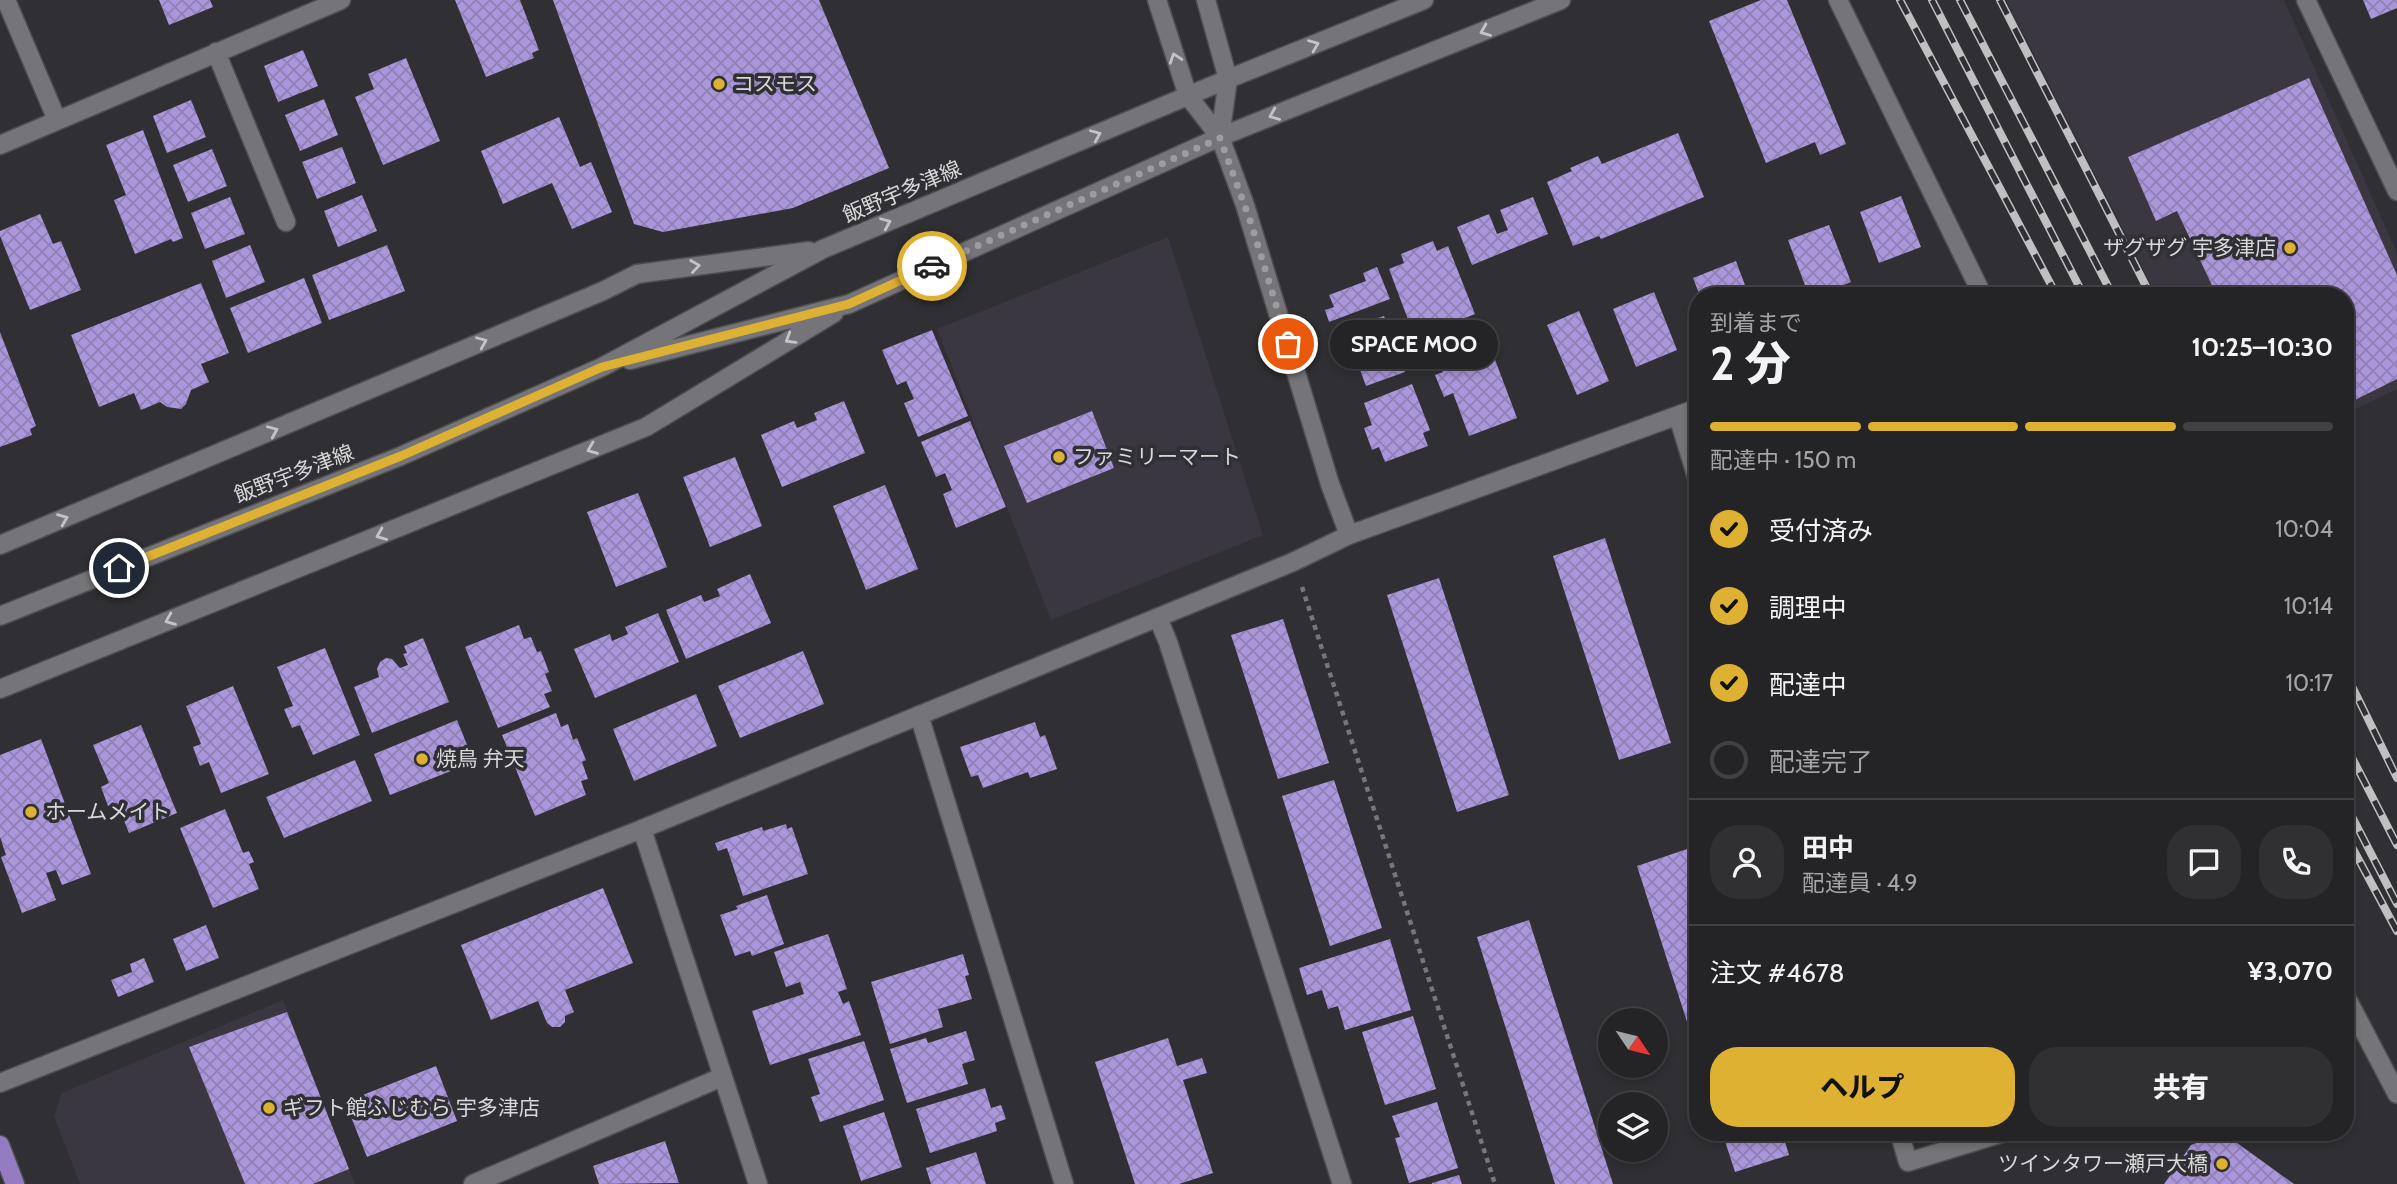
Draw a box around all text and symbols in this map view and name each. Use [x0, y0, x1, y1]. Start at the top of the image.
one-way arrow [1479, 22, 1491, 36]
one-way arrow [1308, 39, 1320, 53]
one-way arrow [1169, 52, 1184, 64]
place label: コスモス [733, 71, 817, 96]
marker: コスモス [711, 76, 727, 92]
one-way arrow [1268, 107, 1280, 121]
one-way arrow [1088, 129, 1101, 143]
street label: 飯野宇多津線 [839, 155, 965, 228]
one-way arrow [879, 217, 891, 231]
courier [897, 231, 967, 301]
place label: ザグザグ 宇多津店 [2103, 235, 2276, 260]
marker: ザグザグ 宇多津店 [2282, 240, 2298, 256]
icon: car [913, 247, 951, 285]
one-way arrow [689, 259, 701, 274]
text: 到着まで [1710, 309, 1802, 337]
pin [1258, 314, 1318, 374]
callout: SPACE MOO [1330, 320, 1498, 368]
icon: bag [1269, 325, 1307, 363]
text: SPACE MOO [1351, 330, 1477, 358]
one-way arrow [785, 331, 798, 344]
text: 10:25–10:30 [2191, 331, 2333, 363]
text: 2 分 [1710, 336, 1791, 392]
one-way arrow [476, 337, 488, 351]
one-way arrow [266, 425, 278, 439]
street label: 飯野宇多津線 [231, 439, 357, 508]
one-way arrow [587, 441, 599, 455]
place label: ファミリーマート [1073, 444, 1241, 469]
text: 配達中 · 150 m [1710, 446, 1856, 474]
marker: ファミリーマート [1051, 449, 1067, 465]
icon: check [1710, 510, 1748, 548]
one-way arrow [56, 513, 68, 527]
text: 受付済み [1769, 515, 1873, 547]
text: 10:04 [2275, 515, 2333, 543]
one-way arrow [376, 526, 388, 540]
pin [89, 538, 149, 598]
icon: home [100, 549, 138, 587]
icon: check [1710, 587, 1748, 625]
text: 調理中 [1769, 592, 1847, 624]
text: 10:14 [2284, 592, 2333, 620]
one-way arrow [165, 612, 177, 626]
icon: check [1710, 664, 1748, 702]
text: 配達中 [1769, 669, 1847, 701]
text: 10:17 [2286, 669, 2333, 697]
place label: 焼鳥 弁天 [436, 746, 525, 771]
text: 配達完了 [1769, 746, 1873, 778]
marker: 焼鳥 弁天 [414, 751, 430, 767]
place label: ホームメイト [45, 799, 170, 824]
marker: ホームメイト [23, 804, 39, 820]
button: person [1710, 825, 1784, 899]
button: chat [2167, 825, 2241, 899]
button: phone [2259, 825, 2333, 899]
text: 田中 [1802, 832, 1854, 864]
text: 配達員 · 4.9 [1802, 869, 1918, 897]
text: ¥3,070 [2248, 955, 2333, 987]
text: 注文 #4678 [1710, 957, 1845, 989]
north arrow [1598, 1008, 1668, 1078]
map controls [1598, 1008, 1668, 1162]
button: ヘルプ [1710, 1047, 2015, 1127]
button: 共有 [2029, 1047, 2333, 1127]
button: layers [1598, 1092, 1668, 1162]
place label: ギフト館ふじむら 宇多津店 [283, 1095, 540, 1120]
marker: ギフト館ふじむら 宇多津店 [261, 1100, 277, 1116]
place label: ツインタワー瀬戸大橋 [1998, 1151, 2208, 1176]
marker: ツインタワー瀬戸大橋 [2214, 1156, 2230, 1172]

